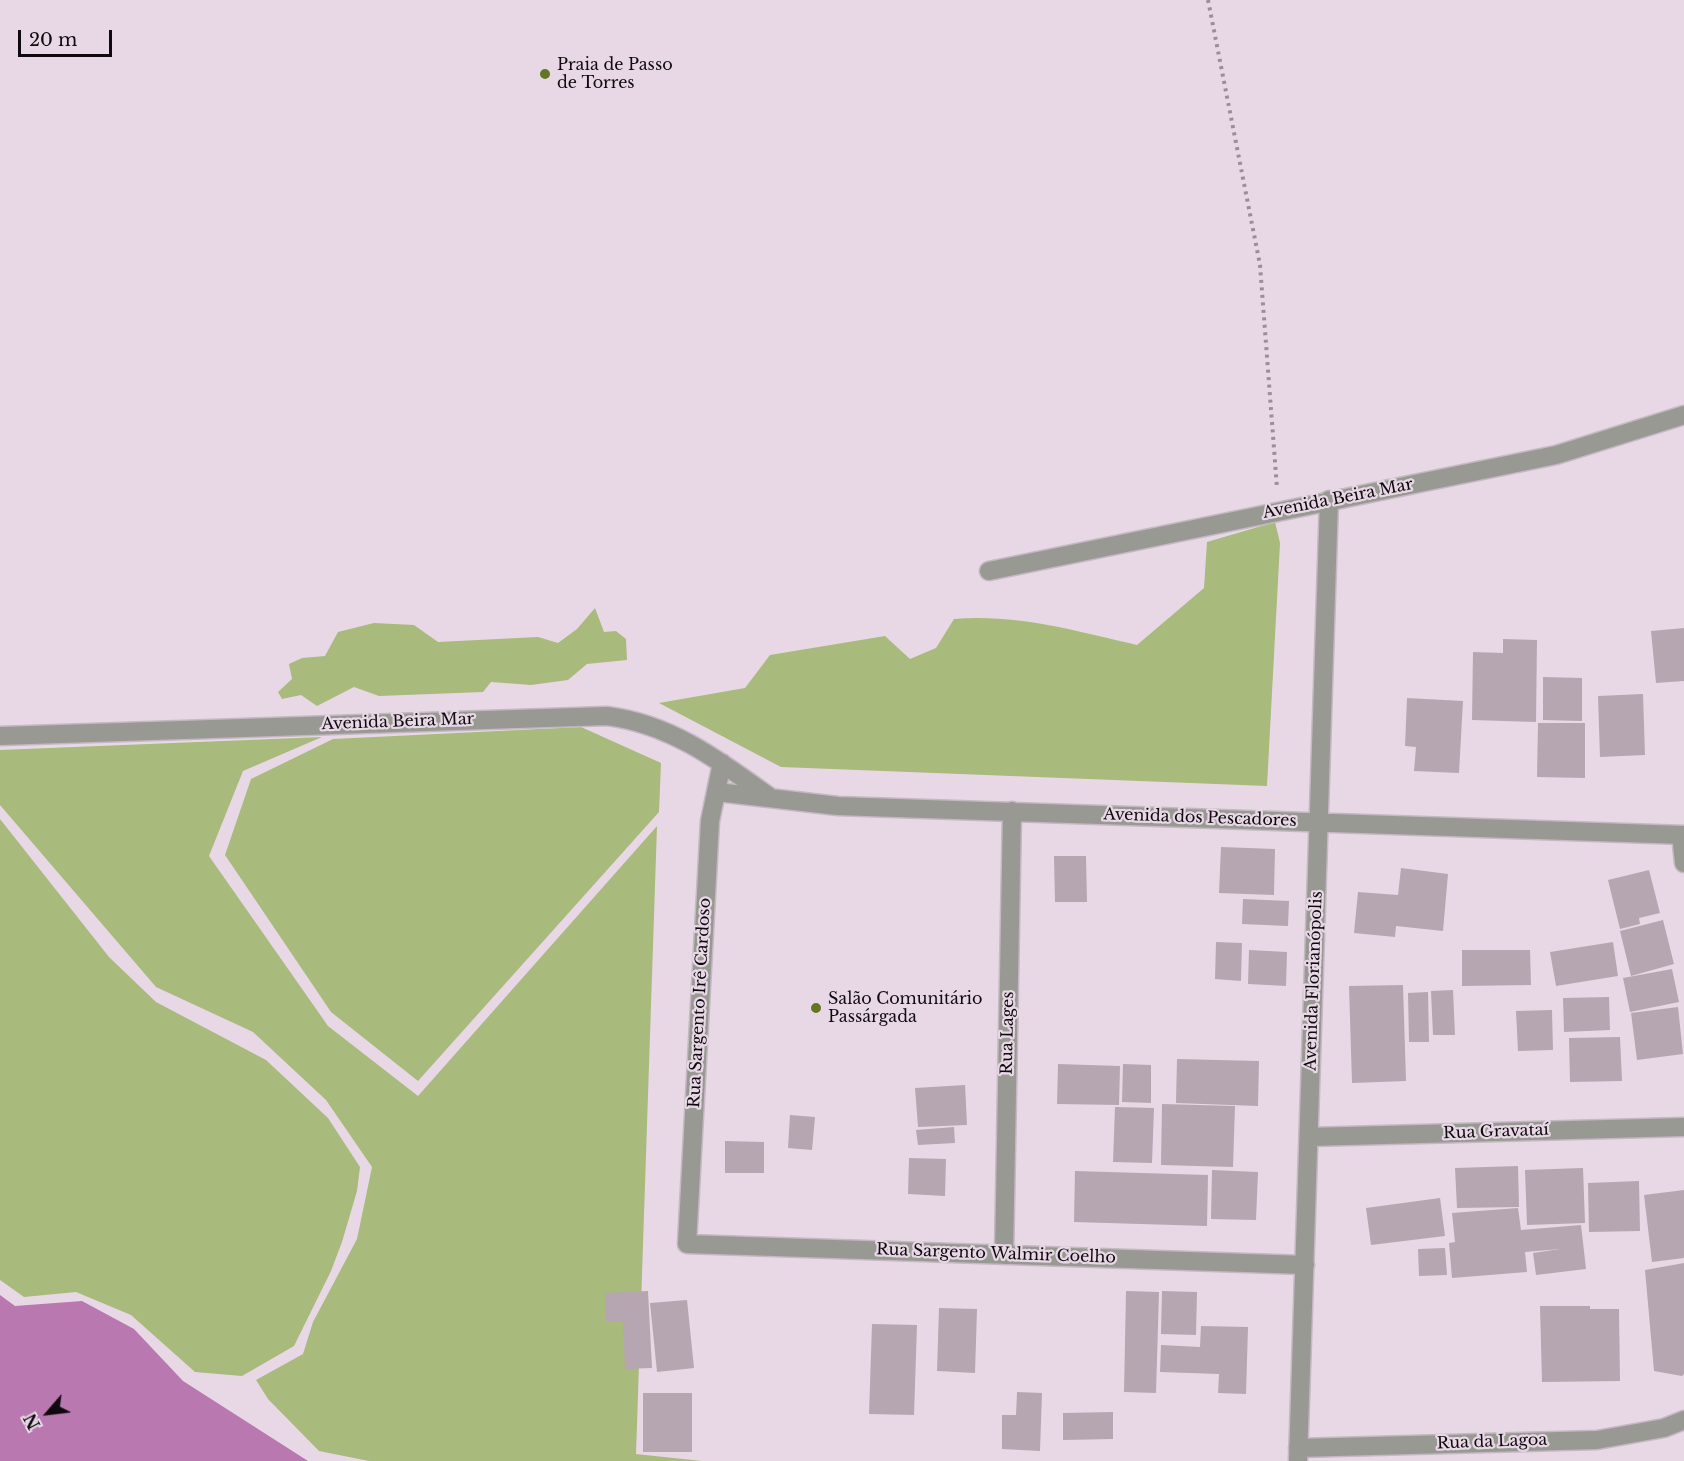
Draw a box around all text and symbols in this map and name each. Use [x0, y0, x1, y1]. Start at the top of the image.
scale bar [21, 18, 116, 56]
text: 20 m [29, 29, 77, 51]
place label: Praia de Passo de Torres [557, 55, 673, 93]
marker: Praia de Passo de Torres [538, 67, 552, 81]
street label: Avenida Beira Mar [1261, 475, 1415, 523]
street label: Avenida Beira Mar [321, 710, 475, 734]
street label: Avenida dos Pescadores [1103, 805, 1297, 831]
street label: Avenida Florianópolis [1301, 891, 1327, 1071]
street label: Rua Sargento Irê Cardoso [685, 897, 715, 1109]
place label: Salão Comunitário Passárgada [828, 989, 982, 1027]
street label: Rua Lages [998, 991, 1018, 1075]
marker: Salão Comunitário Passárgada [809, 1001, 823, 1015]
street label: Rua Gravataí [1443, 1121, 1549, 1143]
street label: Rua Sargento Walmir Coelho [876, 1240, 1116, 1268]
north arrow [18, 1383, 78, 1443]
text: N [20, 1410, 44, 1433]
street label: Rua da Lagoa [1437, 1430, 1547, 1454]

